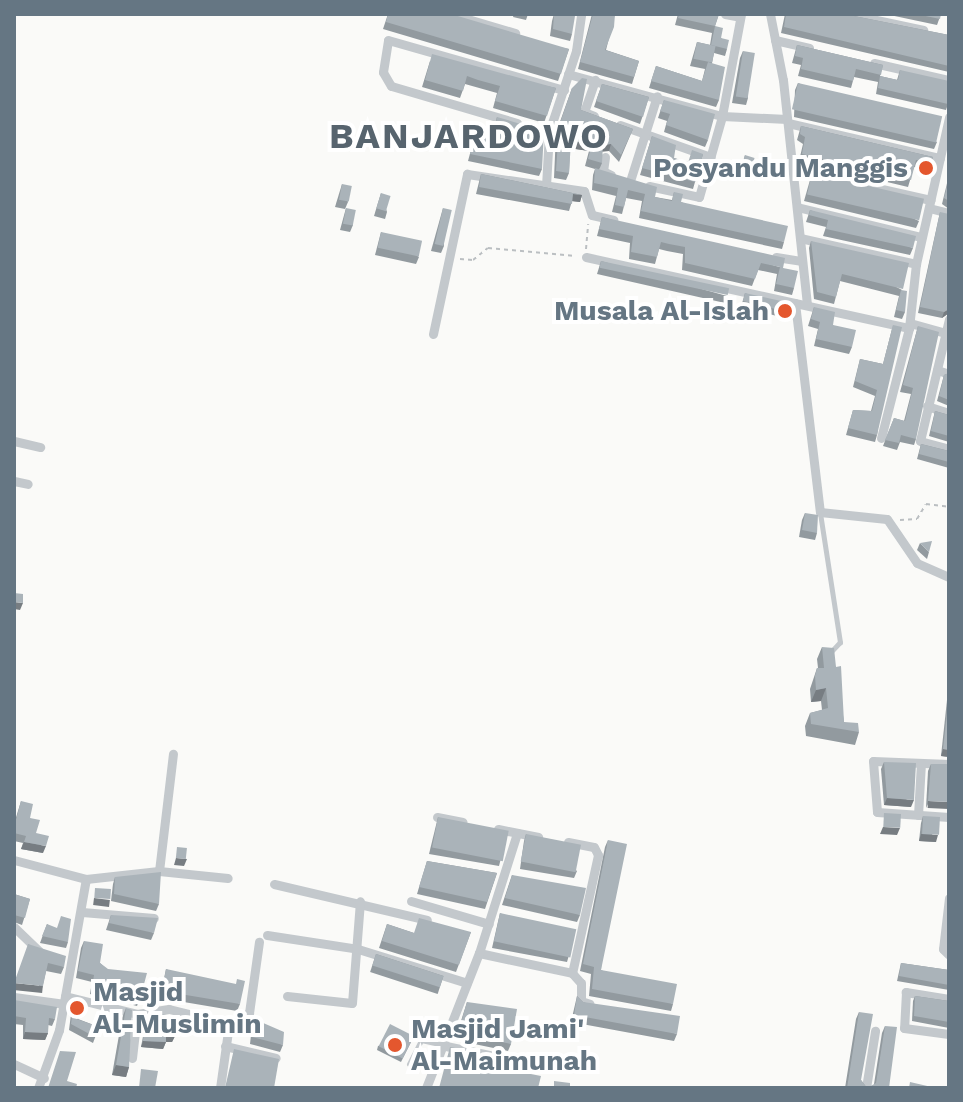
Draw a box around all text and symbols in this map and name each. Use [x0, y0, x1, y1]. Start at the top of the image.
district label: BANJARDOWO [329, 115, 609, 159]
place label: Posyandu Manggis [653, 151, 908, 185]
marker: Posyandu Manggis [915, 157, 937, 179]
place label: Musala Al-Islah [553, 294, 769, 328]
marker: Musala Al-Islah [776, 302, 794, 320]
place label: Masjid Al-Muslimin [93, 975, 262, 1041]
marker: Masjid Al-Muslimin [68, 999, 86, 1017]
place label: Masjid Jami' Al-Maimunah [411, 1012, 597, 1078]
marker: Masjid Jami' Al-Maimunah [386, 1036, 404, 1054]

